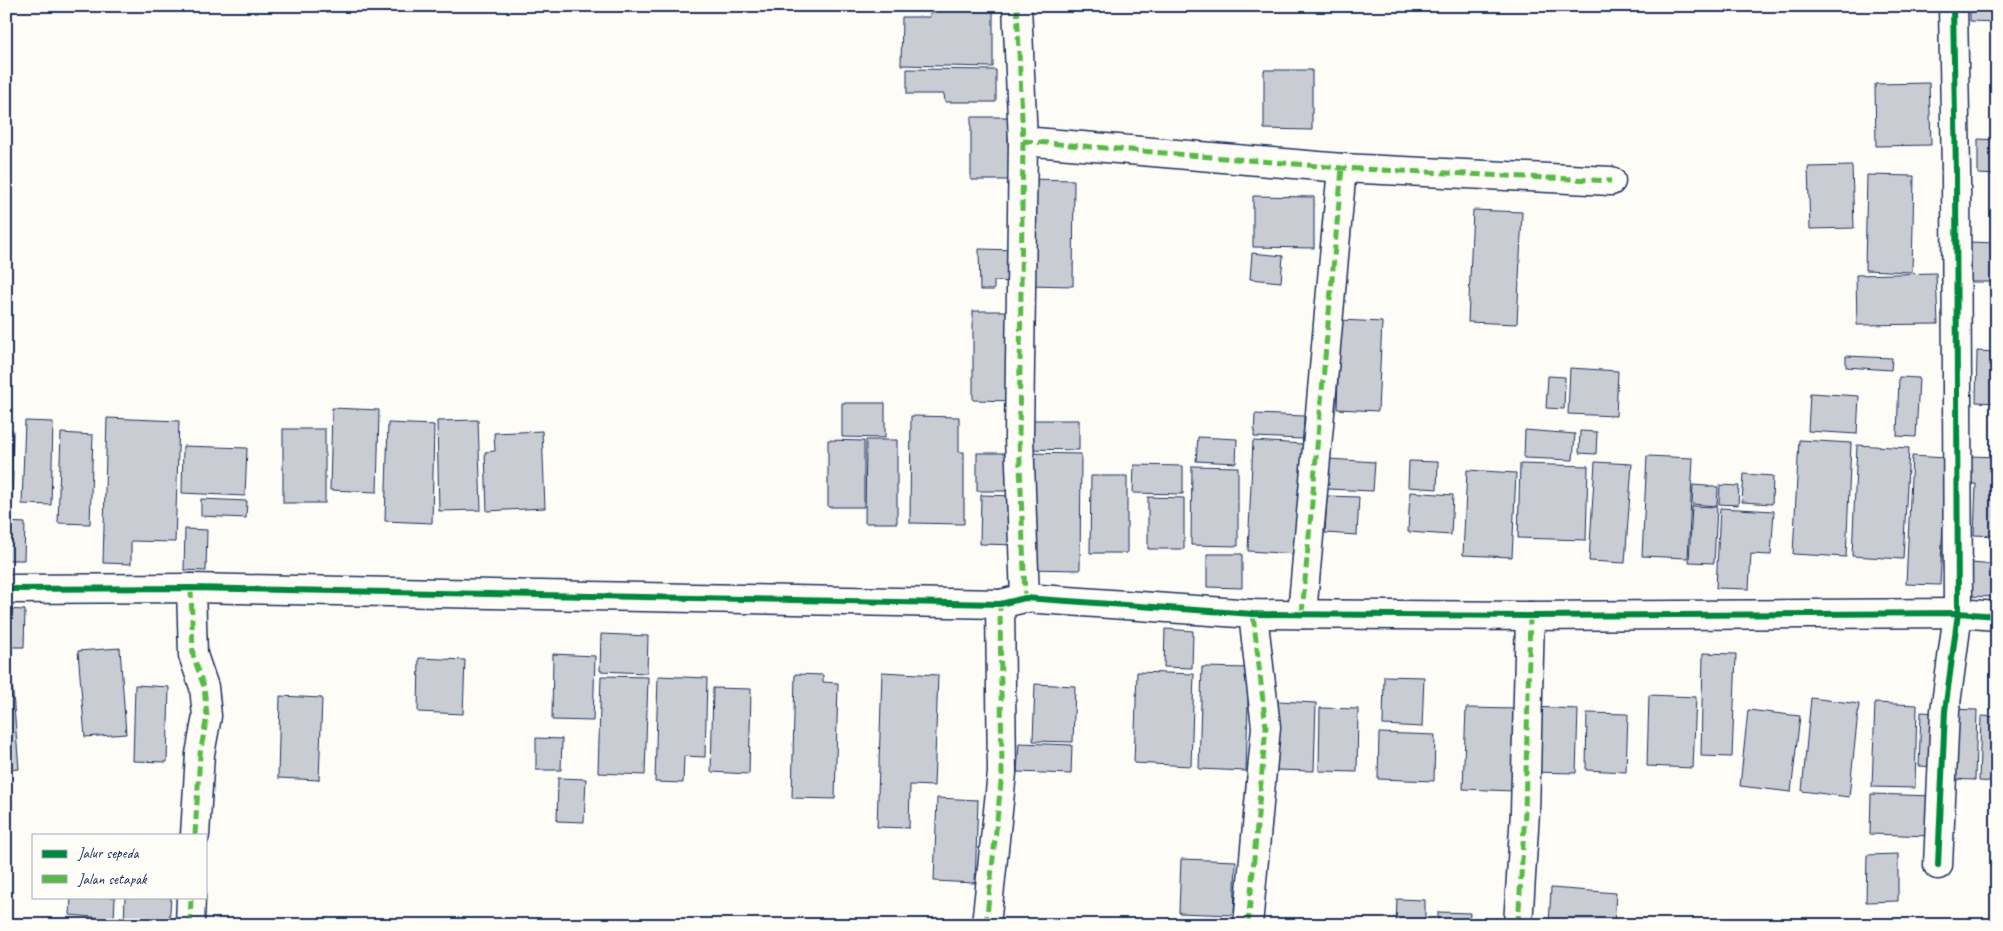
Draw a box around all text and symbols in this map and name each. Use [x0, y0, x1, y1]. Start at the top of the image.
legend [32, 834, 208, 898]
text: Jalur sepeda [77, 844, 140, 863]
text: Jalan setapak [77, 870, 148, 889]

